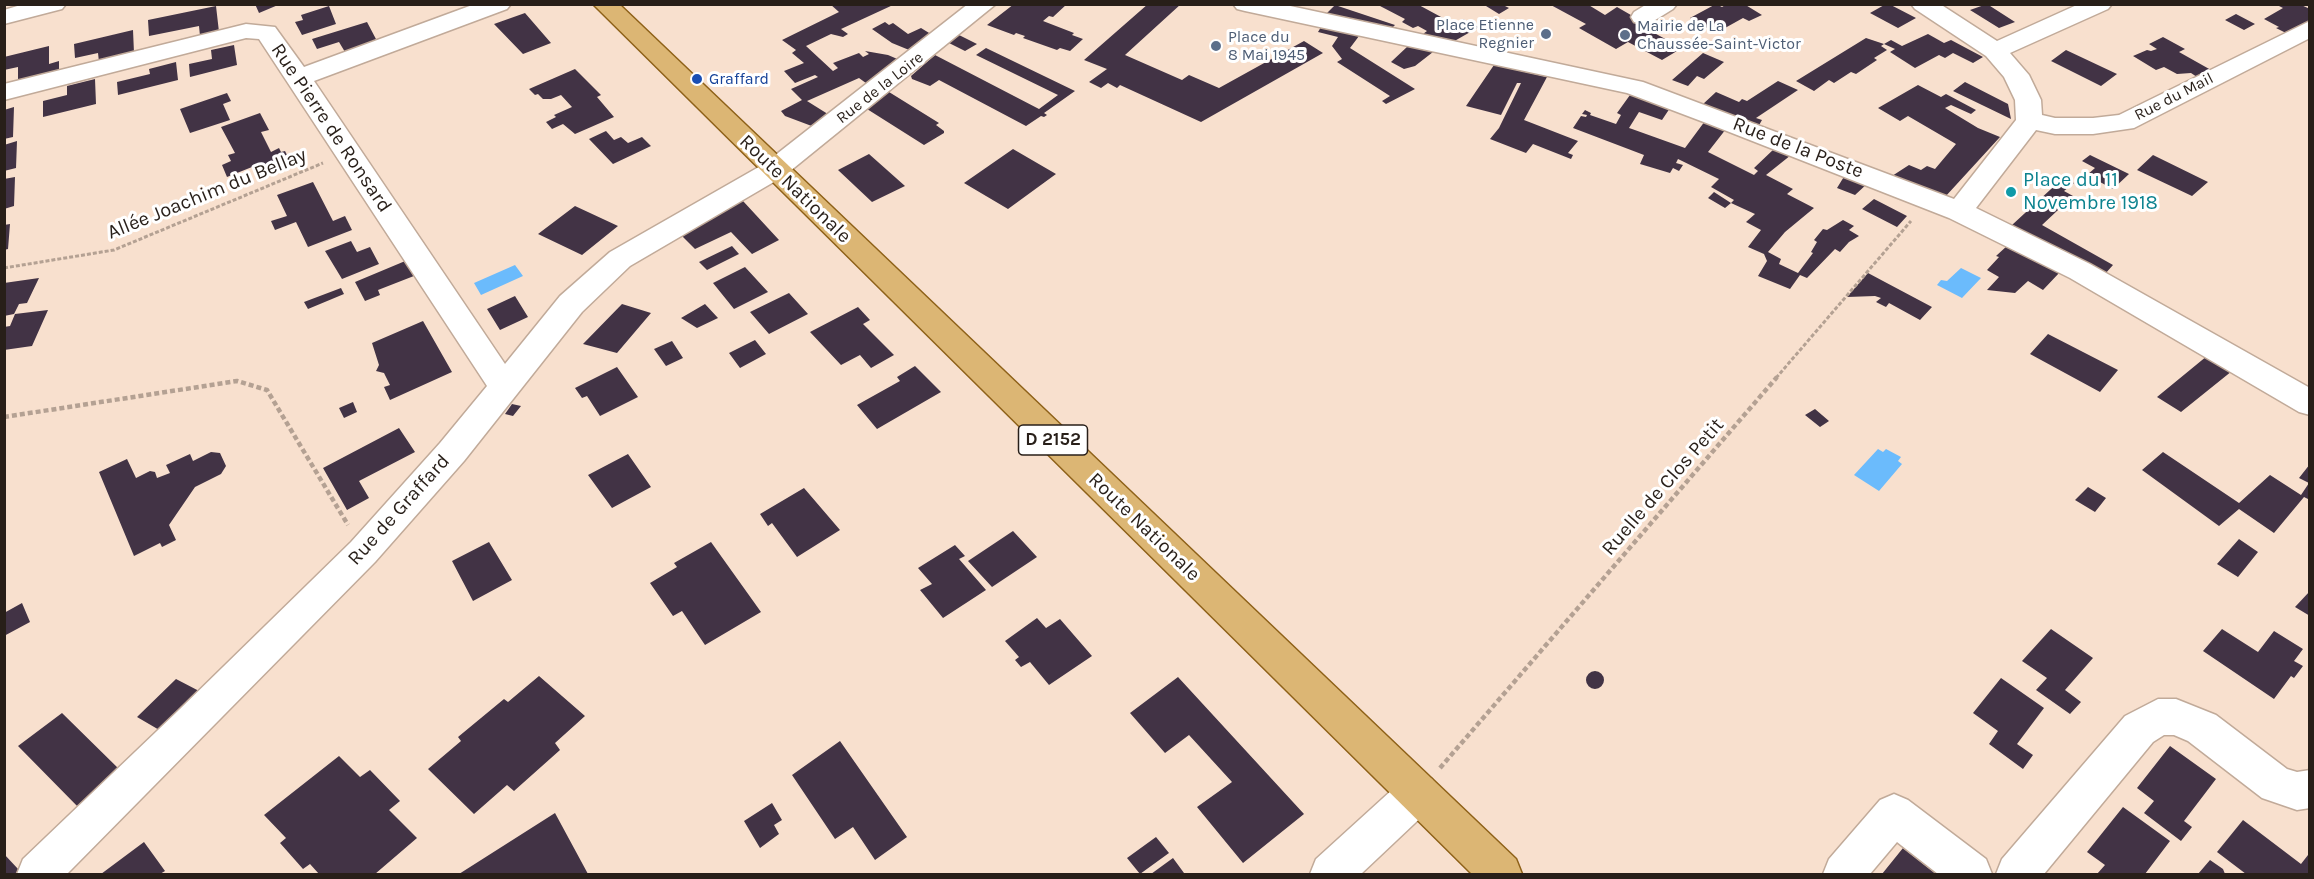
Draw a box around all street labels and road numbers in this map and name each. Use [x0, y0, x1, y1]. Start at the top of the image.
street label: Rue Pierre de Ronsard [265, 39, 397, 217]
street label: Rue de la Loire [833, 48, 927, 128]
street label: Rue du Mail [2131, 69, 2217, 125]
street label: Rue de la Poste [1729, 112, 1867, 184]
street label: Route Nationale [734, 130, 856, 248]
street label: Allée Joachim du Bellay [104, 143, 310, 245]
street label: Ruelle de Clos Petit [1597, 413, 1729, 561]
road number: D 2152 [1018, 425, 1088, 455]
street label: Rue de Graffard [343, 450, 455, 570]
street label: Route Nationale [1083, 468, 1205, 586]

